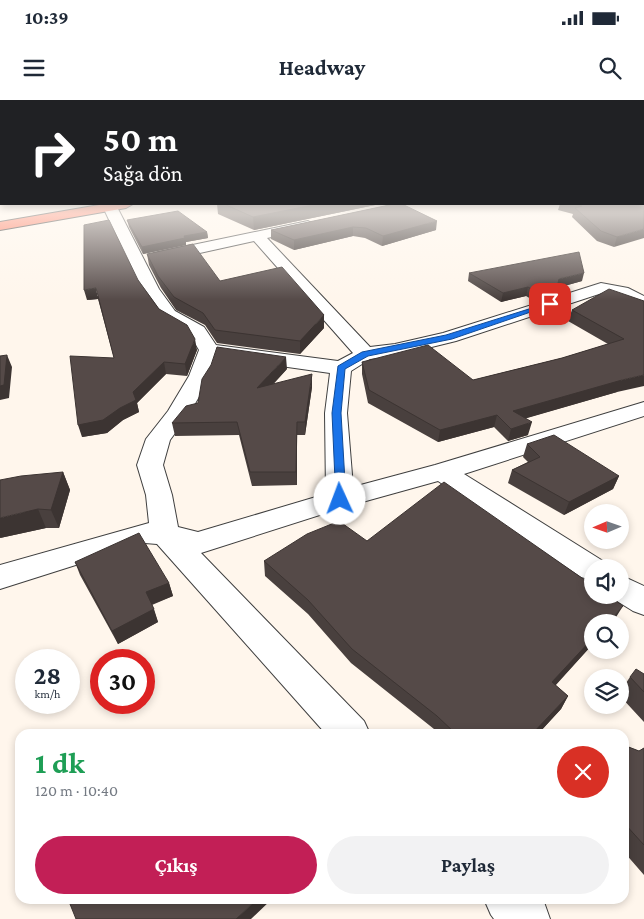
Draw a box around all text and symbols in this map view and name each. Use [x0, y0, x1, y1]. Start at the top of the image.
text: 10:39 [25, 7, 69, 28]
icon: menu [20, 54, 48, 82]
icon: search [596, 54, 624, 82]
text: Headway [279, 55, 365, 80]
icon: right [20, 120, 85, 185]
text: 50 m [103, 120, 178, 159]
text: Sağa dön [103, 161, 183, 186]
pin [529, 283, 571, 325]
icon: arrive [536, 290, 564, 318]
position arrow [313, 472, 365, 524]
north arrow [584, 504, 629, 549]
map controls [584, 504, 629, 714]
button: sound [584, 559, 629, 604]
button: search [584, 614, 629, 659]
speed limit sign: 30 [90, 649, 155, 714]
text: 28 [34, 662, 61, 689]
button: layers [584, 669, 629, 714]
text: km/h [35, 687, 60, 701]
text: 1 dk [35, 746, 85, 779]
button: close [557, 746, 609, 798]
text: 120 m · 10:40 [35, 782, 118, 799]
button: Çıkış [35, 836, 317, 894]
button: Paylaş [327, 836, 609, 894]

